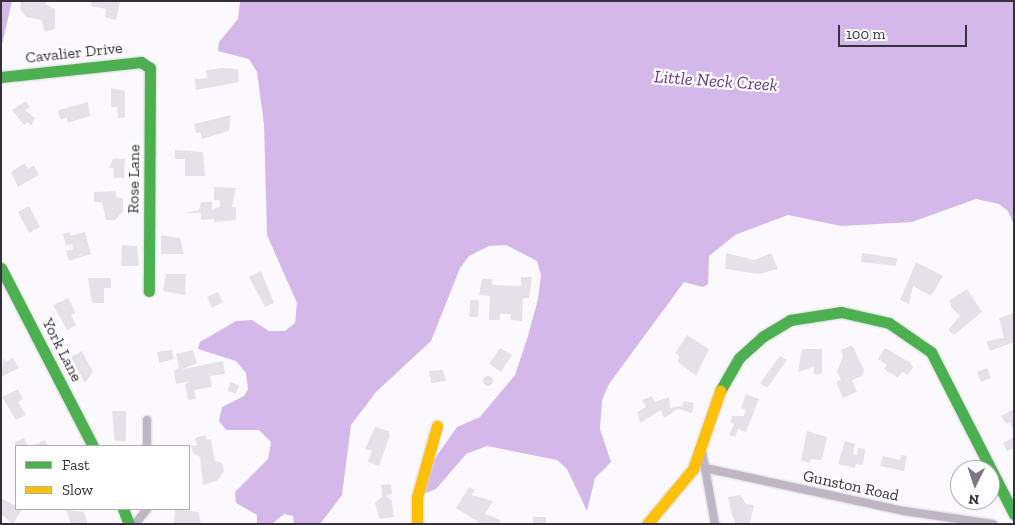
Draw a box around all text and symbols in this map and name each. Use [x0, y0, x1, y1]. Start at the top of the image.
scale bar [840, 15, 969, 47]
text: 100 m [846, 25, 885, 43]
street label: Cavalier Drive [24, 38, 124, 68]
water label: Little Neck Creek [653, 66, 779, 96]
street label: Rose Lane [124, 144, 144, 214]
street label: York Lane [38, 315, 86, 385]
legend [15, 445, 190, 510]
text: Fast [62, 456, 90, 474]
north arrow [950, 460, 1000, 510]
street label: Gunston Road [801, 466, 901, 506]
text: Slow [62, 481, 93, 499]
text: N [968, 491, 980, 508]

